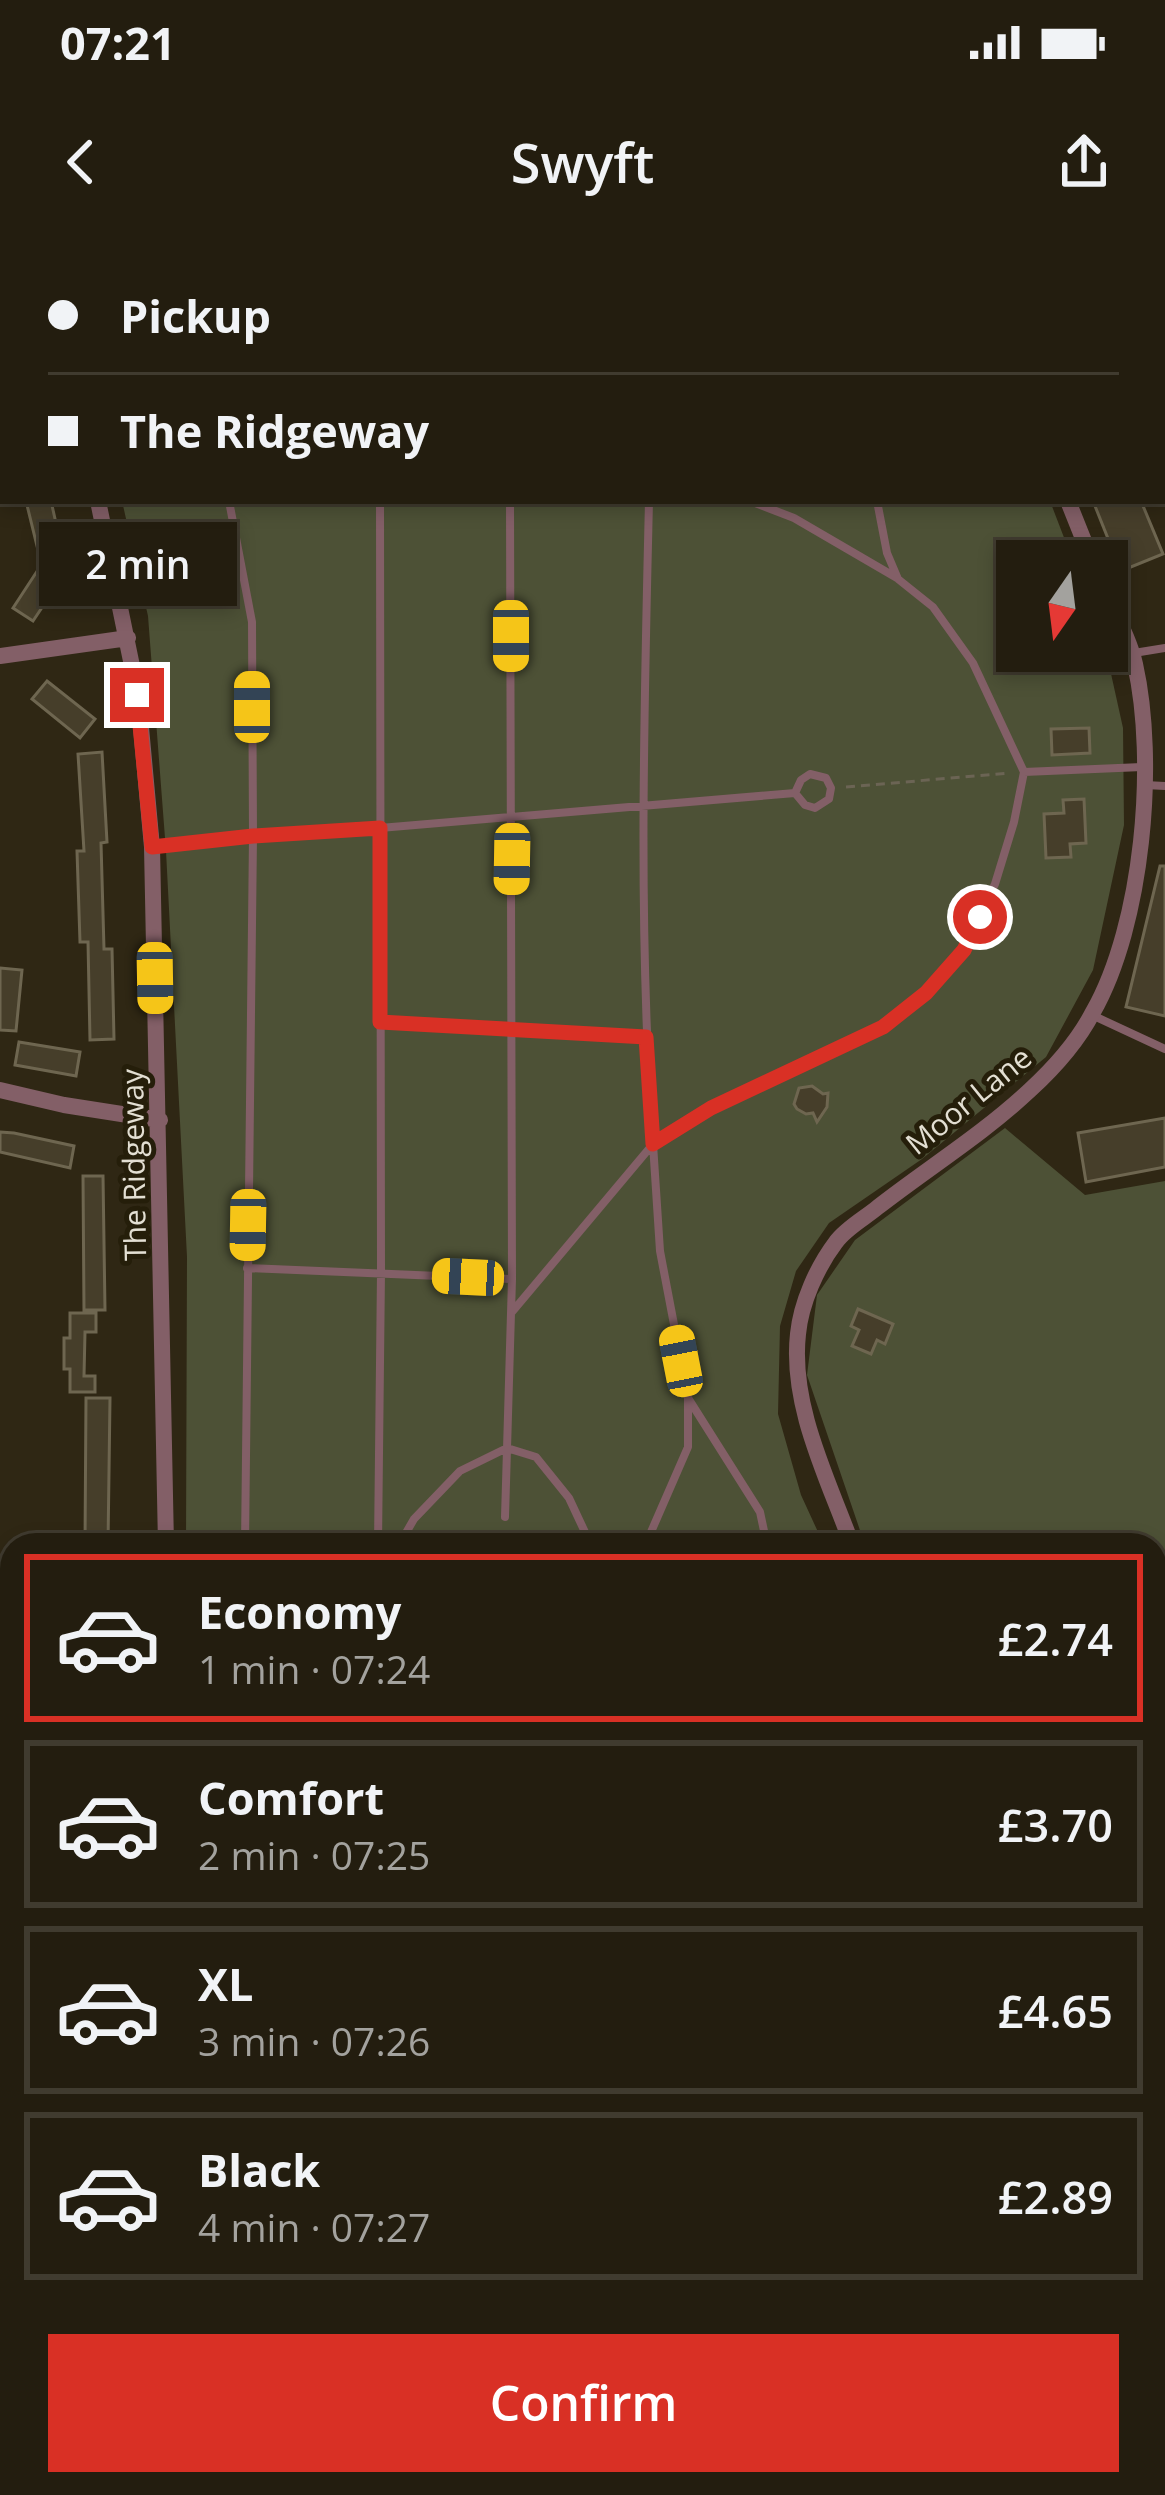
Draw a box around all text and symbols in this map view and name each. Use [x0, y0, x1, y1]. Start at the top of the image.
text: 07:21 [60, 12, 176, 73]
text: Swyft [511, 125, 654, 199]
icon: back [48, 129, 114, 195]
icon: share [1051, 129, 1117, 195]
text: Pickup [120, 285, 271, 346]
text: The Ridgeway [120, 400, 429, 461]
callout: 2 min [38, 521, 236, 605]
text: 2 min [85, 537, 191, 590]
north arrow [996, 540, 1128, 672]
map controls [996, 540, 1128, 672]
car [493, 600, 529, 672]
route end [110, 668, 164, 722]
car [234, 671, 270, 743]
car [493, 823, 531, 895]
route start [953, 890, 1007, 944]
car [136, 942, 174, 1014]
street label: Moor Lane [897, 1037, 1039, 1163]
street label: The Ridgeway [111, 1068, 155, 1261]
car [229, 1189, 267, 1261]
car [431, 1257, 505, 1297]
car [656, 1322, 706, 1400]
text: Economy [198, 1581, 401, 1642]
icon: car [54, 1584, 162, 1692]
text: £2.74 [998, 1608, 1113, 1669]
text: 1 min · 07:24 [198, 1642, 430, 1695]
text: Comfort [198, 1767, 384, 1828]
icon: car [54, 1770, 162, 1878]
text: £3.70 [998, 1794, 1113, 1855]
text: 2 min · 07:25 [198, 1828, 430, 1881]
text: XL [198, 1953, 253, 2014]
icon: car [54, 1956, 162, 2064]
text: £4.65 [998, 1980, 1113, 2041]
text: 3 min · 07:26 [198, 2014, 430, 2067]
text: Black [198, 2139, 320, 2200]
icon: car [54, 2142, 162, 2250]
text: £2.89 [998, 2166, 1113, 2227]
text: 4 min · 07:27 [198, 2200, 430, 2253]
button: Confirm [48, 2334, 1119, 2472]

